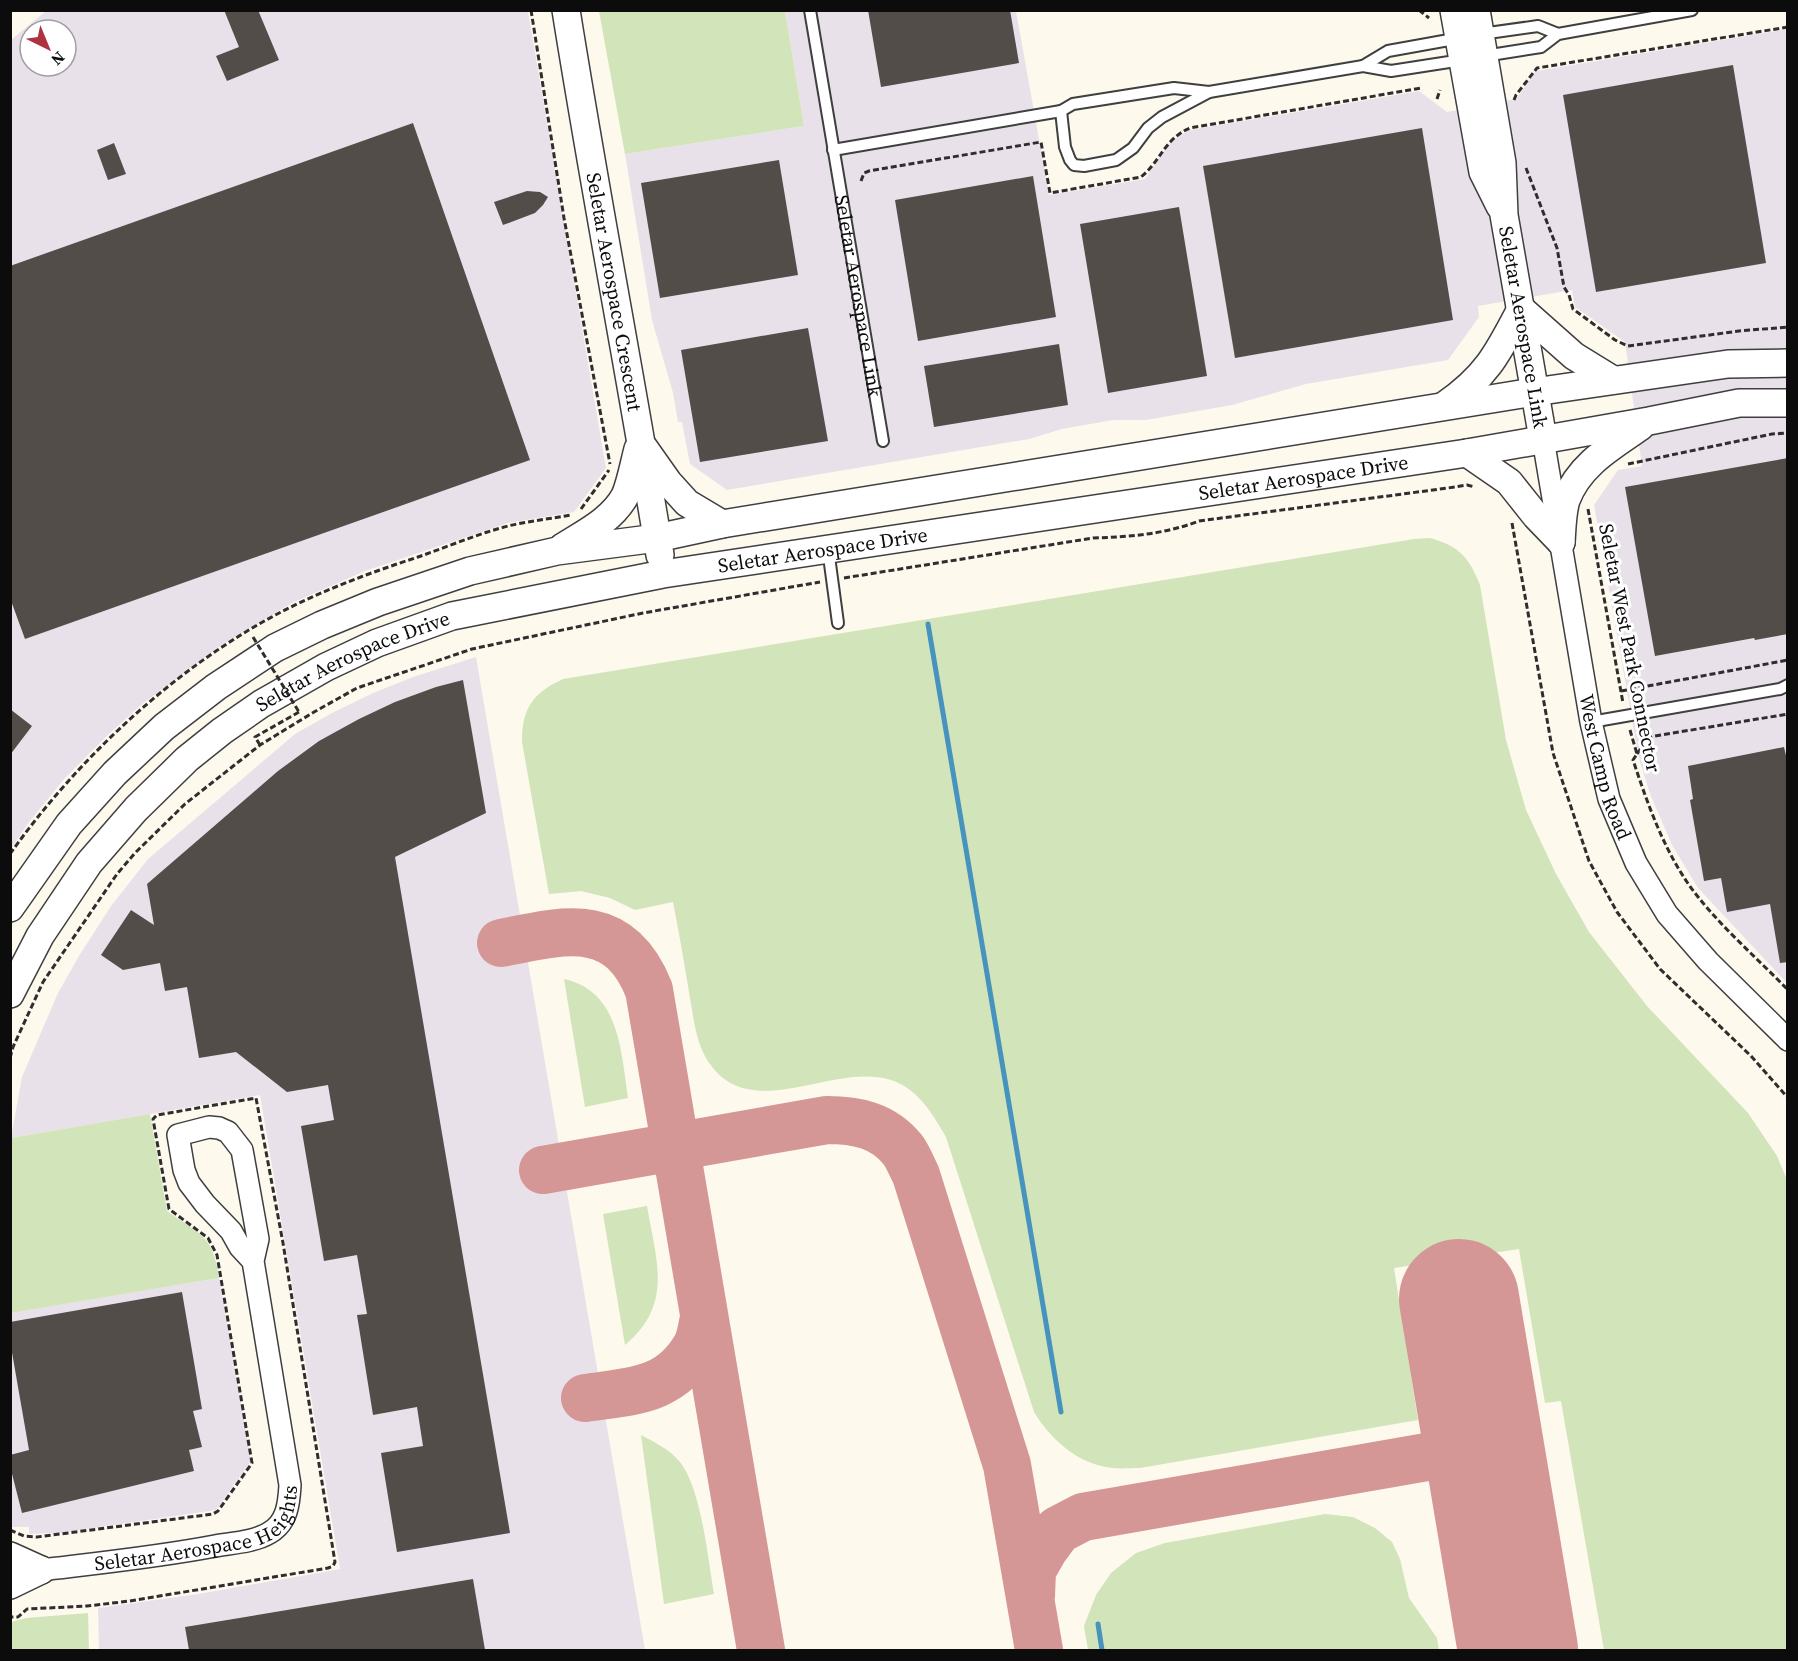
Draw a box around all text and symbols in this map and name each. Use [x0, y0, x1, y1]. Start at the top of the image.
north arrow [18, 18, 78, 78]
text: N [46, 47, 70, 71]
street label: Seletar Aerospace Crescent [580, 170, 649, 414]
street label: Seletar Aerospace Link [828, 193, 889, 399]
street label: Seletar Aerospace Link [1492, 224, 1555, 430]
street label: Seletar Aerospace Drive [1197, 448, 1410, 507]
street label: Seletar Aerospace Drive [716, 520, 929, 580]
street label: Seletar West Park Connector [1592, 521, 1668, 775]
street label: Seletar Aerospace Drive [250, 604, 453, 718]
street label: West Camp Road [1573, 692, 1639, 845]
street label: Seletar Aerospace Heights [93, 1484, 304, 1578]

